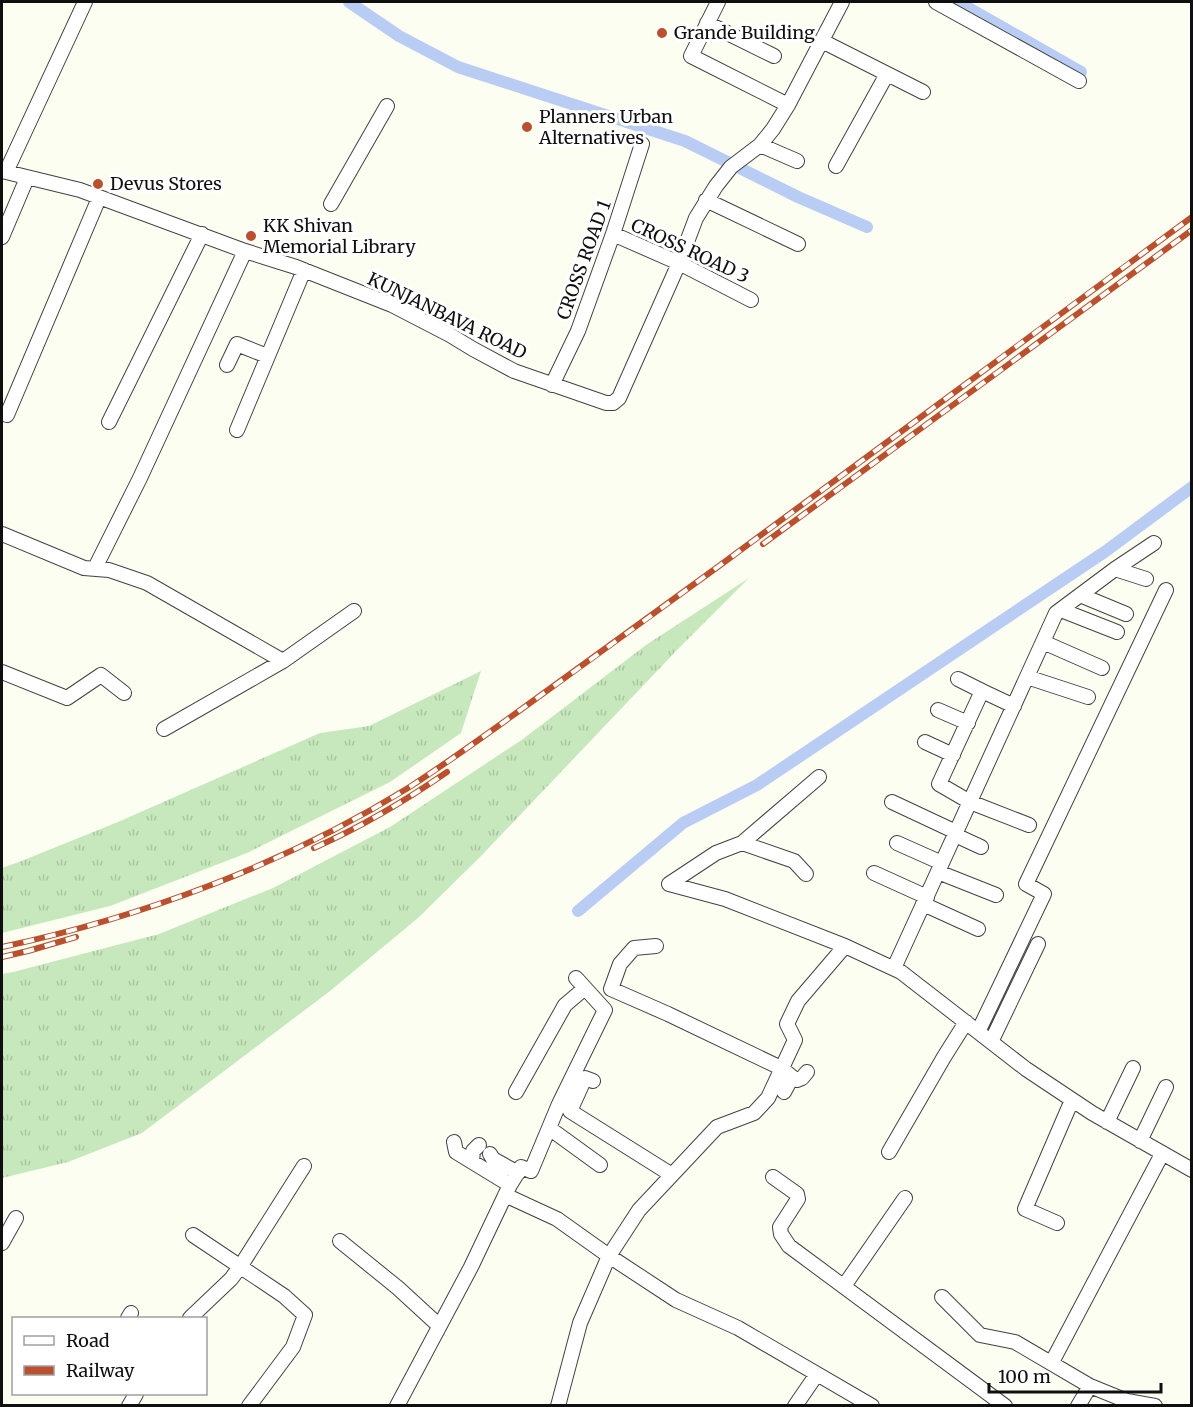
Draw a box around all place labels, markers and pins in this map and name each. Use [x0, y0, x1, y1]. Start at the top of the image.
place label: Grande Building [674, 21, 815, 44]
marker: Grande Building [655, 26, 669, 40]
place label: Planners Urban Alternatives [538, 105, 673, 149]
marker: Planners Urban Alternatives [520, 120, 534, 134]
place label: Devus Stores [110, 172, 222, 195]
marker: Devus Stores [91, 177, 105, 191]
place label: KK Shivan Memorial Library [263, 214, 416, 258]
marker: KK Shivan Memorial Library [244, 229, 258, 243]

